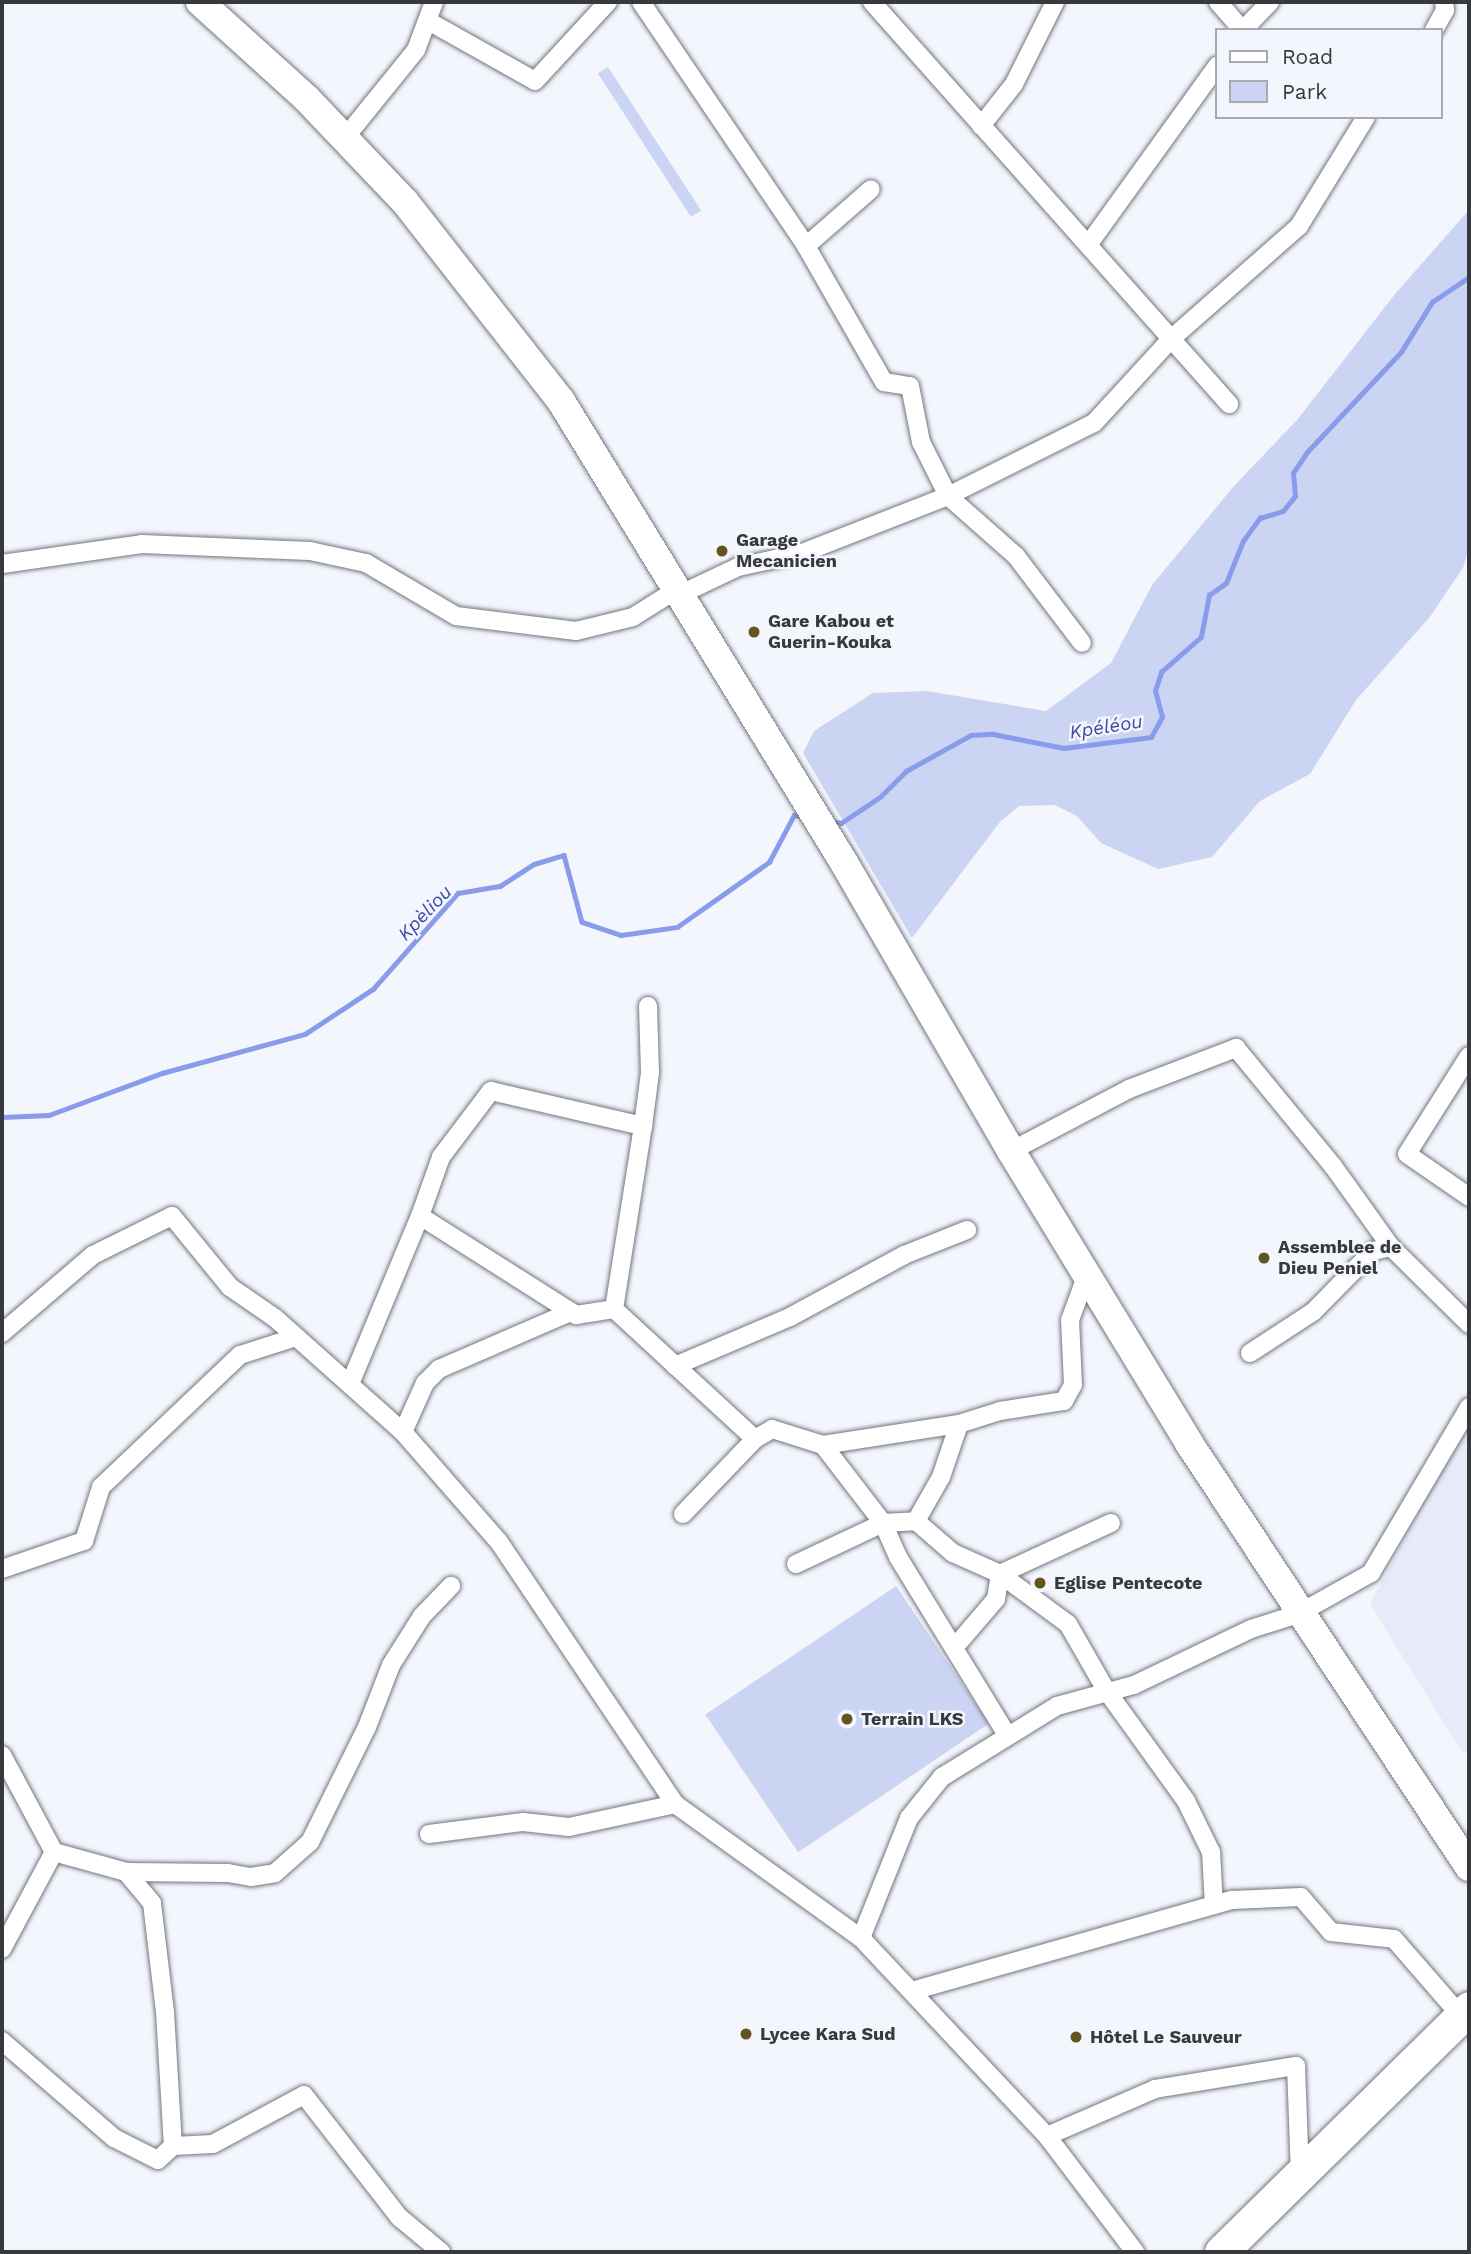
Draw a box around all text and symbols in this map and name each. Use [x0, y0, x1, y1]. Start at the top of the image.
legend [1216, 28, 1443, 119]
text: Road [1282, 44, 1333, 69]
text: Park [1282, 79, 1327, 104]
place label: Garage Mecanicien [736, 530, 837, 572]
marker: Garage Mecanicien [714, 543, 730, 559]
place label: Gare Kabou et Guerin-Kouka [768, 611, 894, 654]
marker: Gare Kabou et Guerin-Kouka [746, 624, 762, 640]
water label: Kpéléou [1068, 710, 1144, 744]
water label: Kpèliou [393, 881, 457, 945]
place label: Assemblee de Dieu Peniel [1278, 1237, 1402, 1280]
marker: Assemblee de Dieu Peniel [1256, 1250, 1272, 1266]
place label: Eglise Pentecote [1054, 1572, 1202, 1594]
marker: Eglise Pentecote [1032, 1575, 1048, 1591]
place label: Terrain LKS [861, 1708, 963, 1730]
marker: Terrain LKS [839, 1711, 855, 1727]
place label: Lycee Kara Sud [760, 2023, 896, 2045]
marker: Lycee Kara Sud [738, 2026, 754, 2042]
place label: Hôtel Le Sauveur [1090, 2026, 1242, 2048]
marker: Hôtel Le Sauveur [1068, 2029, 1084, 2045]

